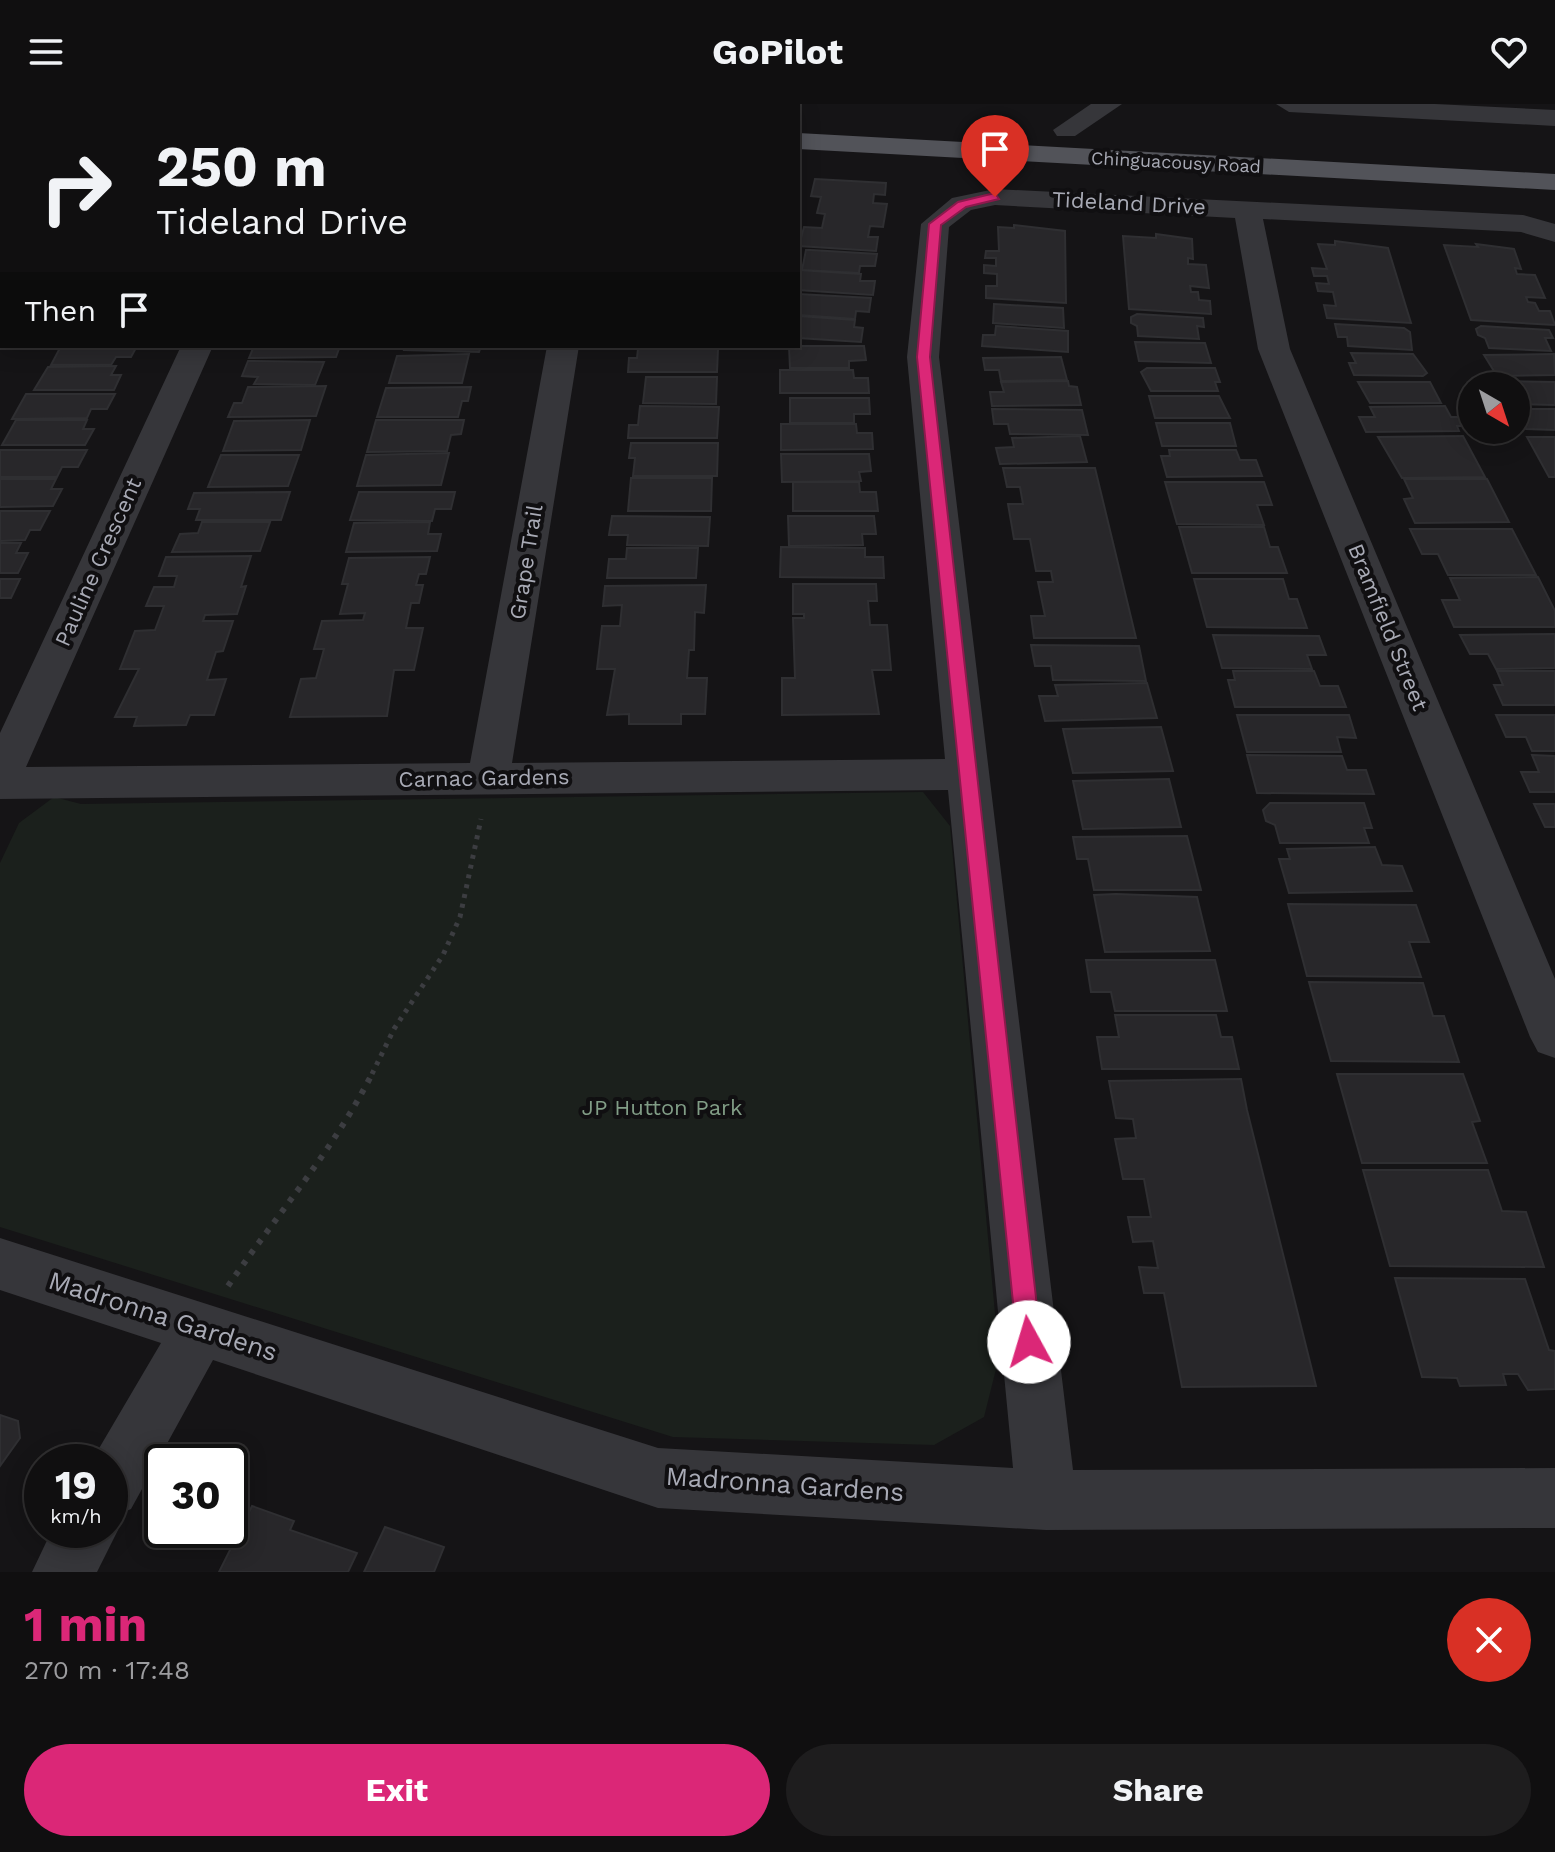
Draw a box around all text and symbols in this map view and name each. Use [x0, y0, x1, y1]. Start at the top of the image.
icon: menu [24, 30, 68, 74]
icon: heart [1487, 30, 1531, 74]
text: GoPilot [712, 31, 843, 73]
pin [961, 115, 1029, 197]
icon: arrive [973, 127, 1017, 171]
text: 250 m [156, 134, 327, 200]
icon: right [24, 136, 128, 240]
street label: Chinguacousy Road [1090, 147, 1262, 177]
street label: Tideland Drive [1051, 186, 1207, 220]
text: Tideland Drive [156, 201, 408, 243]
icon: arrive [112, 288, 156, 332]
text: Then [24, 293, 96, 328]
north arrow [1458, 372, 1530, 444]
map controls [1458, 372, 1530, 444]
street label: Pauline Crescent [50, 474, 146, 650]
street label: Grape Trail [505, 503, 547, 621]
street label: Bramfield Street [1343, 540, 1433, 714]
street label: Carnac Gardens [398, 764, 570, 792]
park label: JP Hutton Park [581, 1095, 743, 1120]
street label: Madronna Gardens [45, 1265, 281, 1367]
position arrow [987, 1300, 1071, 1384]
speed limit sign: 30 [144, 1444, 248, 1548]
street label: Madronna Gardens [665, 1461, 905, 1507]
text: 19 [55, 1462, 97, 1509]
text: km/h [50, 1504, 102, 1528]
text: 1 min [24, 1596, 147, 1653]
button: close [1447, 1598, 1531, 1682]
text: 270 m · 17:48 [24, 1655, 190, 1685]
button: Exit [24, 1744, 770, 1836]
button: Share [786, 1744, 1531, 1836]

